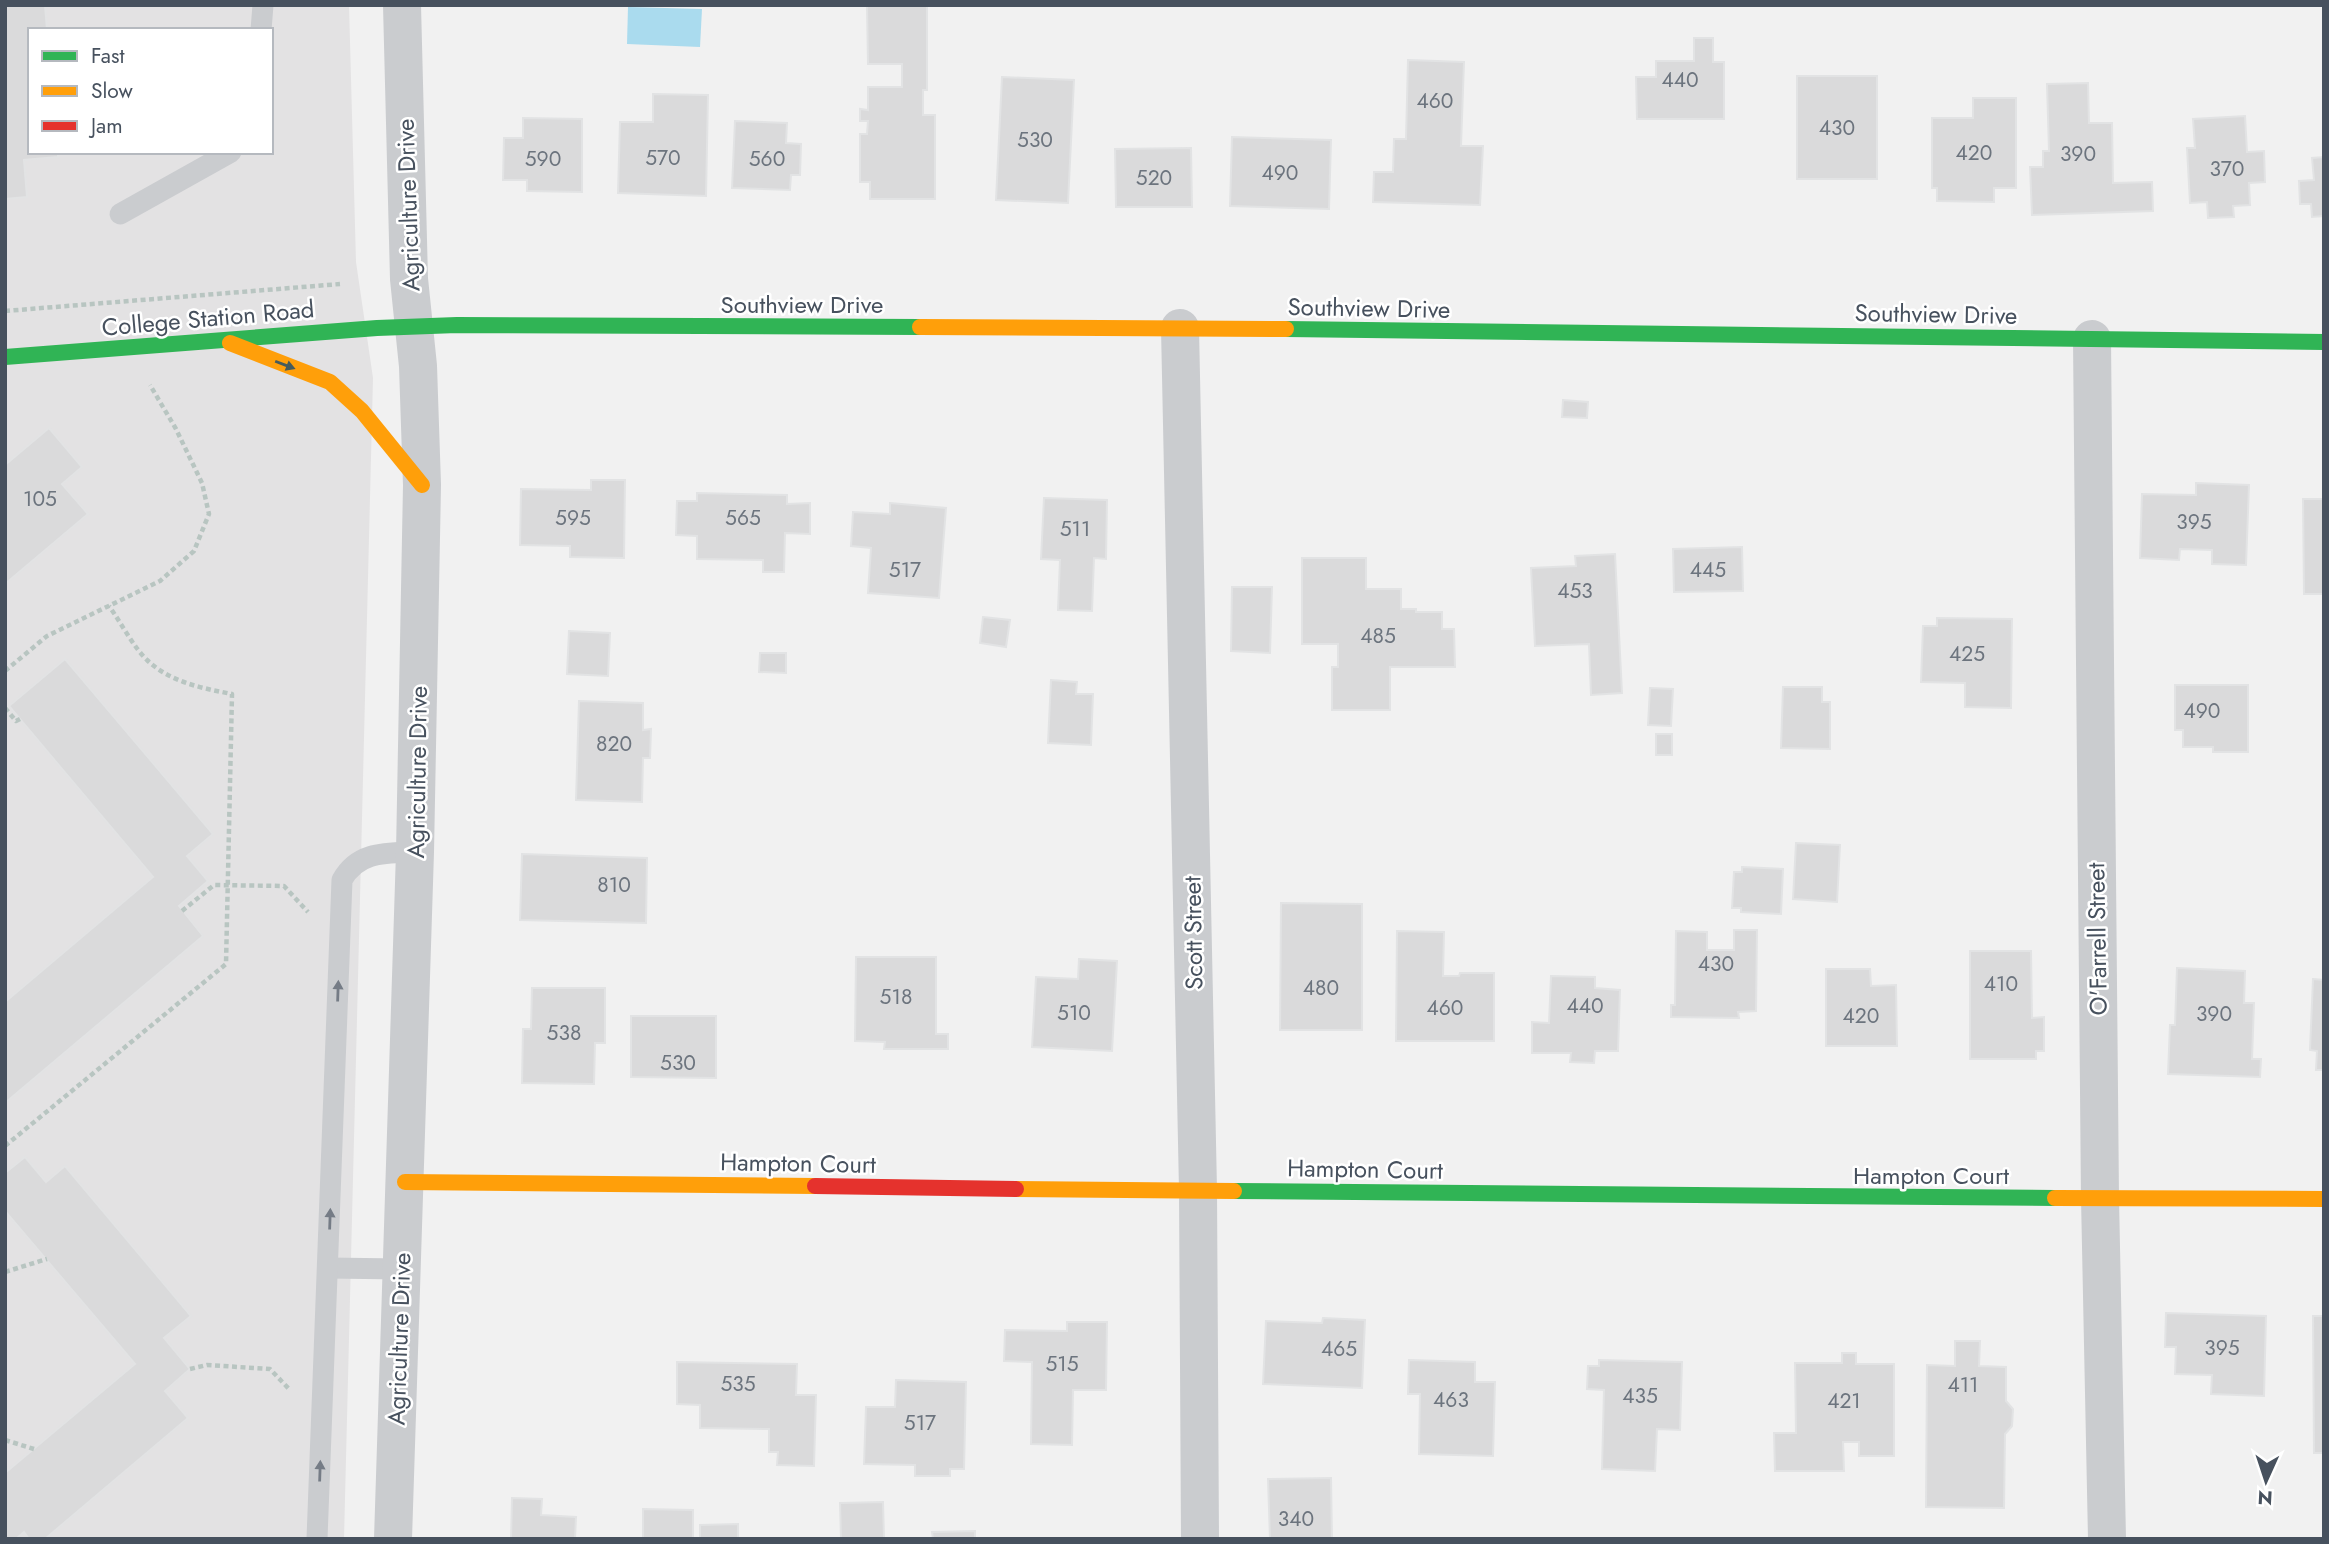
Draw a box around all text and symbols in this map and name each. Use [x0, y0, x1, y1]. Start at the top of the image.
legend [28, 28, 273, 154]
text: Fast [91, 41, 124, 71]
house number: 440 [1661, 65, 1699, 95]
text: Slow [91, 76, 133, 106]
house number: 460 [1417, 86, 1453, 116]
text: Jam [88, 111, 123, 141]
house number: 430 [1819, 113, 1855, 143]
street label: Agriculture Drive [387, 118, 429, 292]
house number: 530 [1017, 125, 1053, 155]
house number: 420 [1956, 138, 1992, 168]
house number: 390 [2060, 139, 2096, 169]
house number: 570 [645, 143, 681, 173]
house number: 590 [525, 144, 561, 174]
house number: 560 [749, 144, 785, 174]
house number: 370 [2210, 154, 2244, 184]
house number: 490 [1262, 158, 1298, 188]
house number: 520 [1136, 163, 1172, 193]
street label: Southview Drive [721, 287, 883, 322]
street label: Southview Drive [1287, 289, 1451, 327]
street label: College Station Road [100, 291, 316, 345]
street label: Southview Drive [1854, 295, 2018, 333]
one-way arrow [274, 359, 295, 370]
house number: 105 [23, 484, 57, 514]
house number: 595 [555, 503, 591, 533]
house number: 565 [725, 503, 761, 533]
house number: 395 [2176, 507, 2212, 537]
house number: 511 [1060, 514, 1090, 544]
house number: 517 [889, 555, 921, 585]
house number: 445 [1690, 555, 1726, 585]
house number: 453 [1557, 576, 1593, 606]
house number: 485 [1360, 621, 1396, 651]
house number: 425 [1949, 639, 1985, 669]
street label: Agriculture Drive [398, 685, 436, 859]
house number: 490 [2184, 696, 2220, 726]
house number: 820 [596, 729, 632, 759]
street label: O'Farrell Street [2078, 862, 2116, 1016]
house number: 810 [597, 870, 631, 900]
street label: Scott Street [1175, 876, 1211, 990]
house number: 430 [1698, 949, 1734, 979]
house number: 410 [1984, 969, 2018, 999]
house number: 480 [1303, 973, 1339, 1003]
one-way arrow [333, 980, 344, 1002]
house number: 518 [880, 982, 912, 1012]
house number: 440 [1566, 991, 1604, 1021]
house number: 460 [1427, 993, 1463, 1023]
house number: 510 [1057, 998, 1091, 1028]
house number: 390 [2196, 999, 2232, 1029]
house number: 420 [1843, 1001, 1879, 1031]
house number: 538 [547, 1018, 581, 1048]
house number: 530 [660, 1048, 696, 1078]
street label: Hampton Court [720, 1144, 876, 1182]
street label: Hampton Court [1287, 1150, 1443, 1188]
street label: Hampton Court [1853, 1158, 2009, 1193]
one-way arrow [324, 1208, 335, 1230]
street label: Agriculture Drive [378, 1252, 420, 1426]
house number: 395 [2204, 1333, 2240, 1363]
house number: 465 [1321, 1334, 1357, 1364]
house number: 515 [1045, 1349, 1079, 1379]
house number: 535 [720, 1369, 756, 1399]
house number: 411 [1947, 1370, 1979, 1400]
house number: 435 [1622, 1381, 1658, 1411]
house number: 463 [1433, 1385, 1469, 1415]
house number: 421 [1827, 1386, 1861, 1416]
house number: 517 [904, 1408, 936, 1438]
north arrow [2231, 1446, 2301, 1516]
one-way arrow [314, 1459, 325, 1481]
text: N [2257, 1484, 2273, 1511]
house number: 340 [1278, 1504, 1314, 1534]

